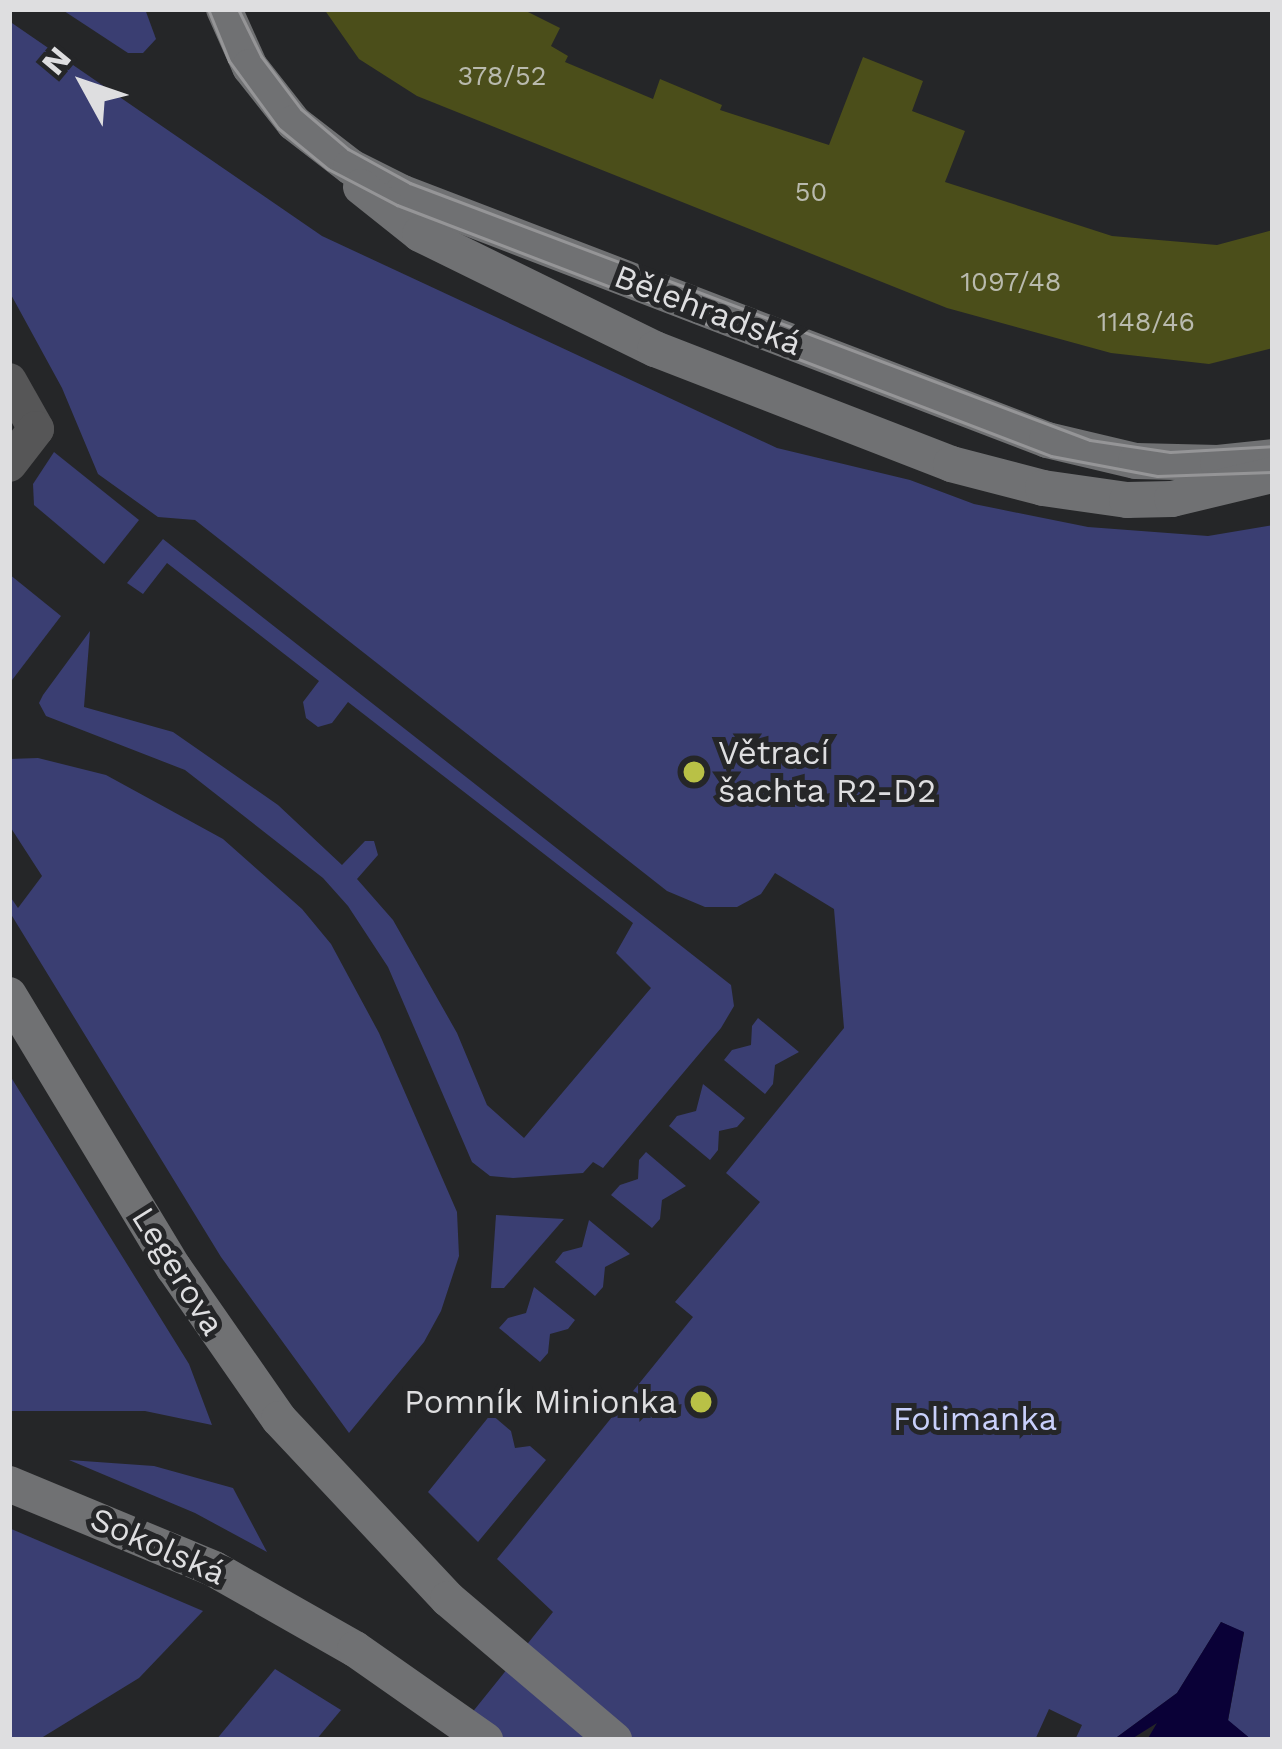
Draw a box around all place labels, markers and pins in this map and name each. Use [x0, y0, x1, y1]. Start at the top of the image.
place label: Větrací šachta R2-D2 [718, 733, 937, 811]
marker: Větrací šachta R2-D2 [681, 759, 707, 785]
place label: Pomník Minionka [403, 1382, 677, 1422]
marker: Pomník Minionka [688, 1389, 714, 1415]

